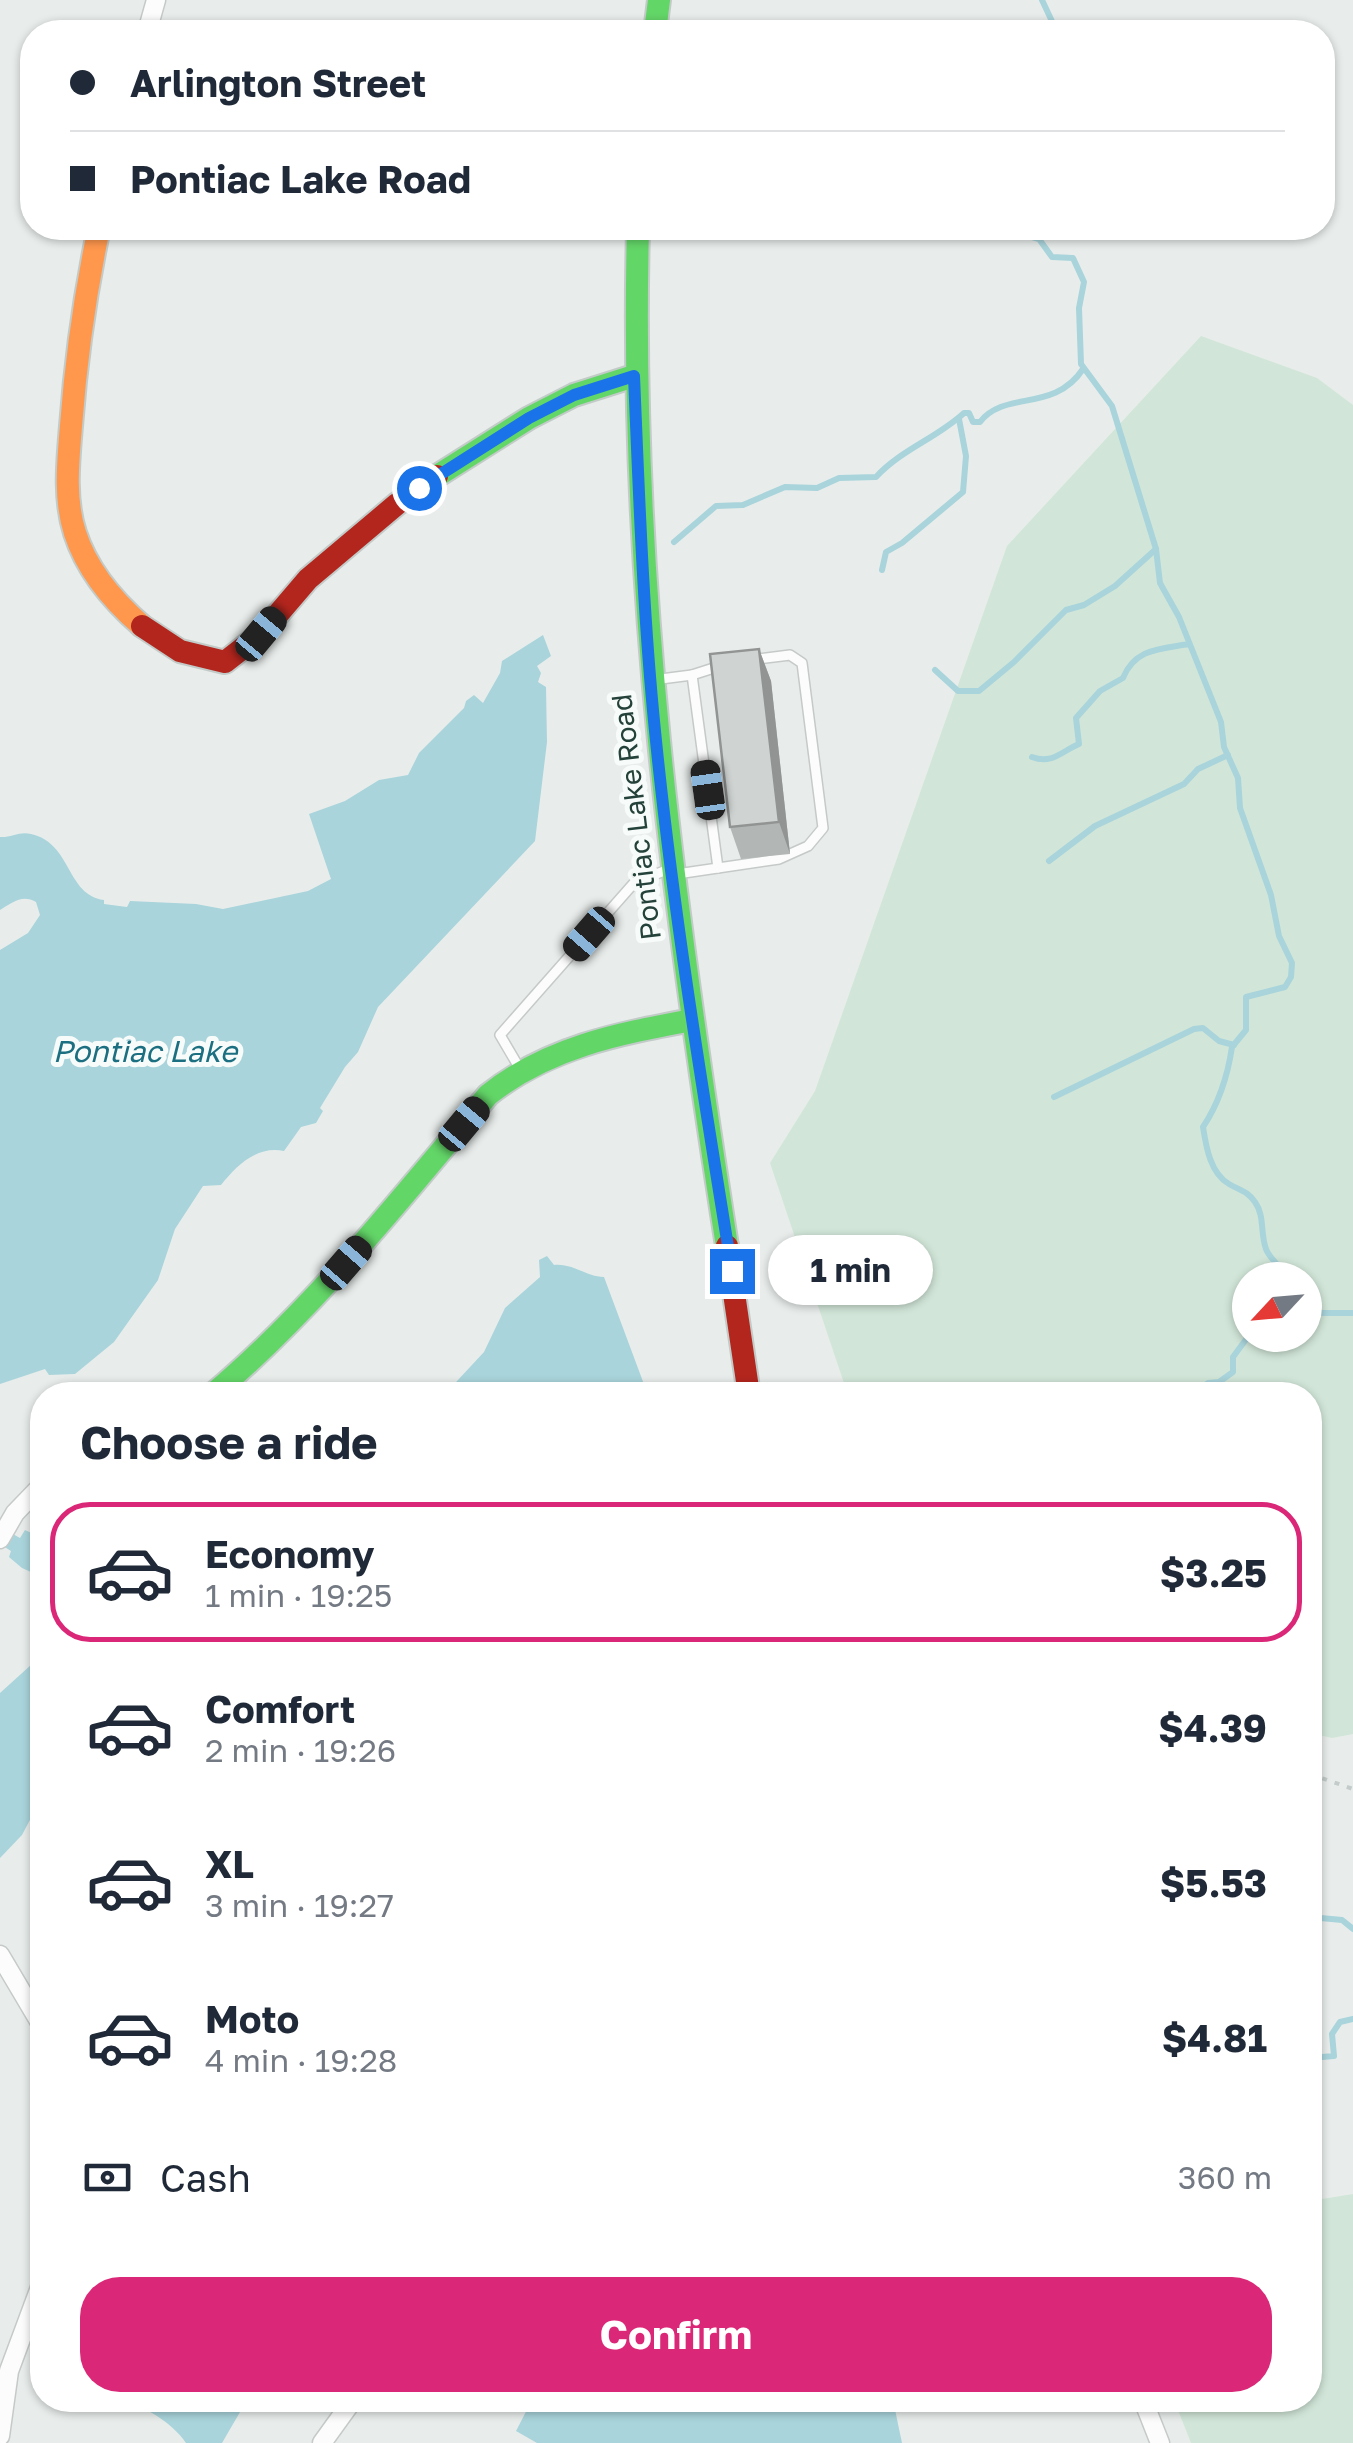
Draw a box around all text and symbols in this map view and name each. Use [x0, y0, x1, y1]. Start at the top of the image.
text: Arlington Street [130, 60, 426, 105]
text: Pontiac Lake Road [130, 156, 471, 201]
route start [397, 466, 442, 511]
car [230, 601, 292, 667]
street label: Pontiac Lake Road [604, 692, 667, 942]
car [689, 758, 727, 822]
car [558, 902, 620, 966]
water label: Pontiac Lake [53, 1033, 240, 1069]
car [433, 1091, 495, 1157]
car [315, 1231, 377, 1295]
callout: 1 min [767, 1236, 932, 1306]
route end [710, 1249, 755, 1294]
text: 1 min [810, 1251, 891, 1289]
north arrow [1232, 1262, 1322, 1352]
map controls [1232, 1262, 1322, 1352]
text: Choose a ride [80, 1415, 378, 1469]
icon: car [85, 1527, 175, 1617]
text: Economy [205, 1531, 374, 1576]
text: $3.25 [1160, 1550, 1267, 1595]
text: 1 min · 19:25 [205, 1576, 392, 1614]
icon: car [85, 1682, 175, 1772]
text: Comfort [205, 1686, 355, 1731]
text: $4.39 [1158, 1705, 1267, 1750]
text: 2 min · 19:26 [205, 1731, 396, 1769]
icon: car [85, 1837, 175, 1927]
text: XL [205, 1841, 254, 1886]
text: $5.53 [1160, 1860, 1267, 1905]
text: 3 min · 19:27 [205, 1886, 394, 1924]
icon: car [85, 1992, 175, 2082]
text: Moto [205, 1996, 299, 2041]
text: $4.81 [1162, 2015, 1267, 2060]
text: 4 min · 19:28 [205, 2041, 397, 2079]
icon: cash [80, 2150, 135, 2205]
text: Cash [160, 2155, 251, 2200]
text: 360 m [1178, 2158, 1272, 2196]
button: Confirm [80, 2277, 1272, 2392]

